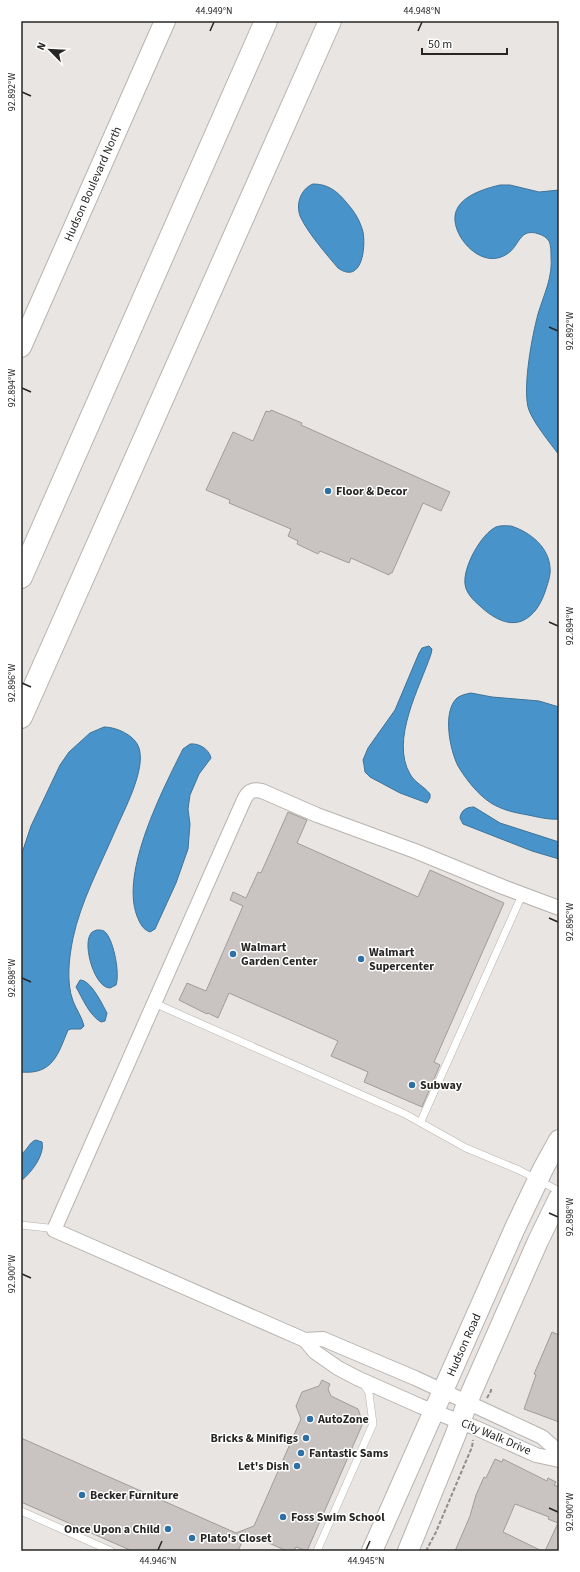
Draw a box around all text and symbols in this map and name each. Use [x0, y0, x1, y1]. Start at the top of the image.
text: 44.949°N [195, 4, 233, 18]
text: 44.948°N [403, 4, 441, 18]
north arrow [30, 30, 70, 70]
scale bar [422, 30, 507, 56]
text: 50 m [428, 36, 452, 53]
text: N [33, 40, 50, 53]
text: 92.892°W [5, 73, 19, 111]
street label: Hudson Boulevard North [60, 124, 126, 244]
text: 92.892°W [563, 312, 577, 350]
text: 92.894°W [5, 369, 19, 407]
place label: Floor & Decor [336, 483, 407, 500]
marker: Floor & Decor [323, 486, 333, 496]
text: 92.894°W [563, 607, 577, 645]
text: 92.896°W [5, 664, 19, 702]
text: 92.896°W [563, 903, 577, 941]
place label: Walmart Garden Center [241, 939, 318, 970]
place label: Walmart Supercenter [369, 944, 434, 975]
marker: Walmart Garden Center [228, 949, 238, 959]
marker: Walmart Supercenter [356, 954, 366, 964]
text: 92.898°W [5, 959, 19, 997]
place label: Subway [420, 1077, 463, 1094]
marker: Subway [407, 1080, 417, 1090]
text: 92.898°W [563, 1198, 577, 1236]
text: 92.900°W [5, 1255, 19, 1293]
street label: Hudson Road [443, 1311, 485, 1379]
place label: AutoZone [317, 1411, 369, 1428]
marker: AutoZone [305, 1414, 315, 1424]
street label: City Walk Drive [458, 1415, 534, 1459]
place label: Bricks & Minifigs [211, 1430, 298, 1447]
marker: Bricks & Minifigs [301, 1433, 311, 1443]
place label: Fantastic Sams [309, 1445, 388, 1462]
marker: Fantastic Sams [296, 1448, 306, 1458]
place label: Let's Dish [238, 1458, 289, 1475]
marker: Let's Dish [292, 1461, 302, 1471]
place label: Becker Furniture [90, 1487, 179, 1504]
marker: Becker Furniture [77, 1490, 87, 1500]
text: 92.900°W [563, 1493, 577, 1531]
place label: Foss Swim School [291, 1509, 385, 1526]
marker: Foss Swim School [278, 1512, 288, 1522]
place label: Once Upon a Child [64, 1521, 160, 1538]
marker: Once Upon a Child [163, 1524, 173, 1534]
place label: Plato's Closet [200, 1530, 272, 1547]
marker: Plato's Closet [187, 1533, 197, 1543]
text: 44.946°N [139, 1554, 177, 1568]
text: 44.945°N [347, 1554, 385, 1568]

